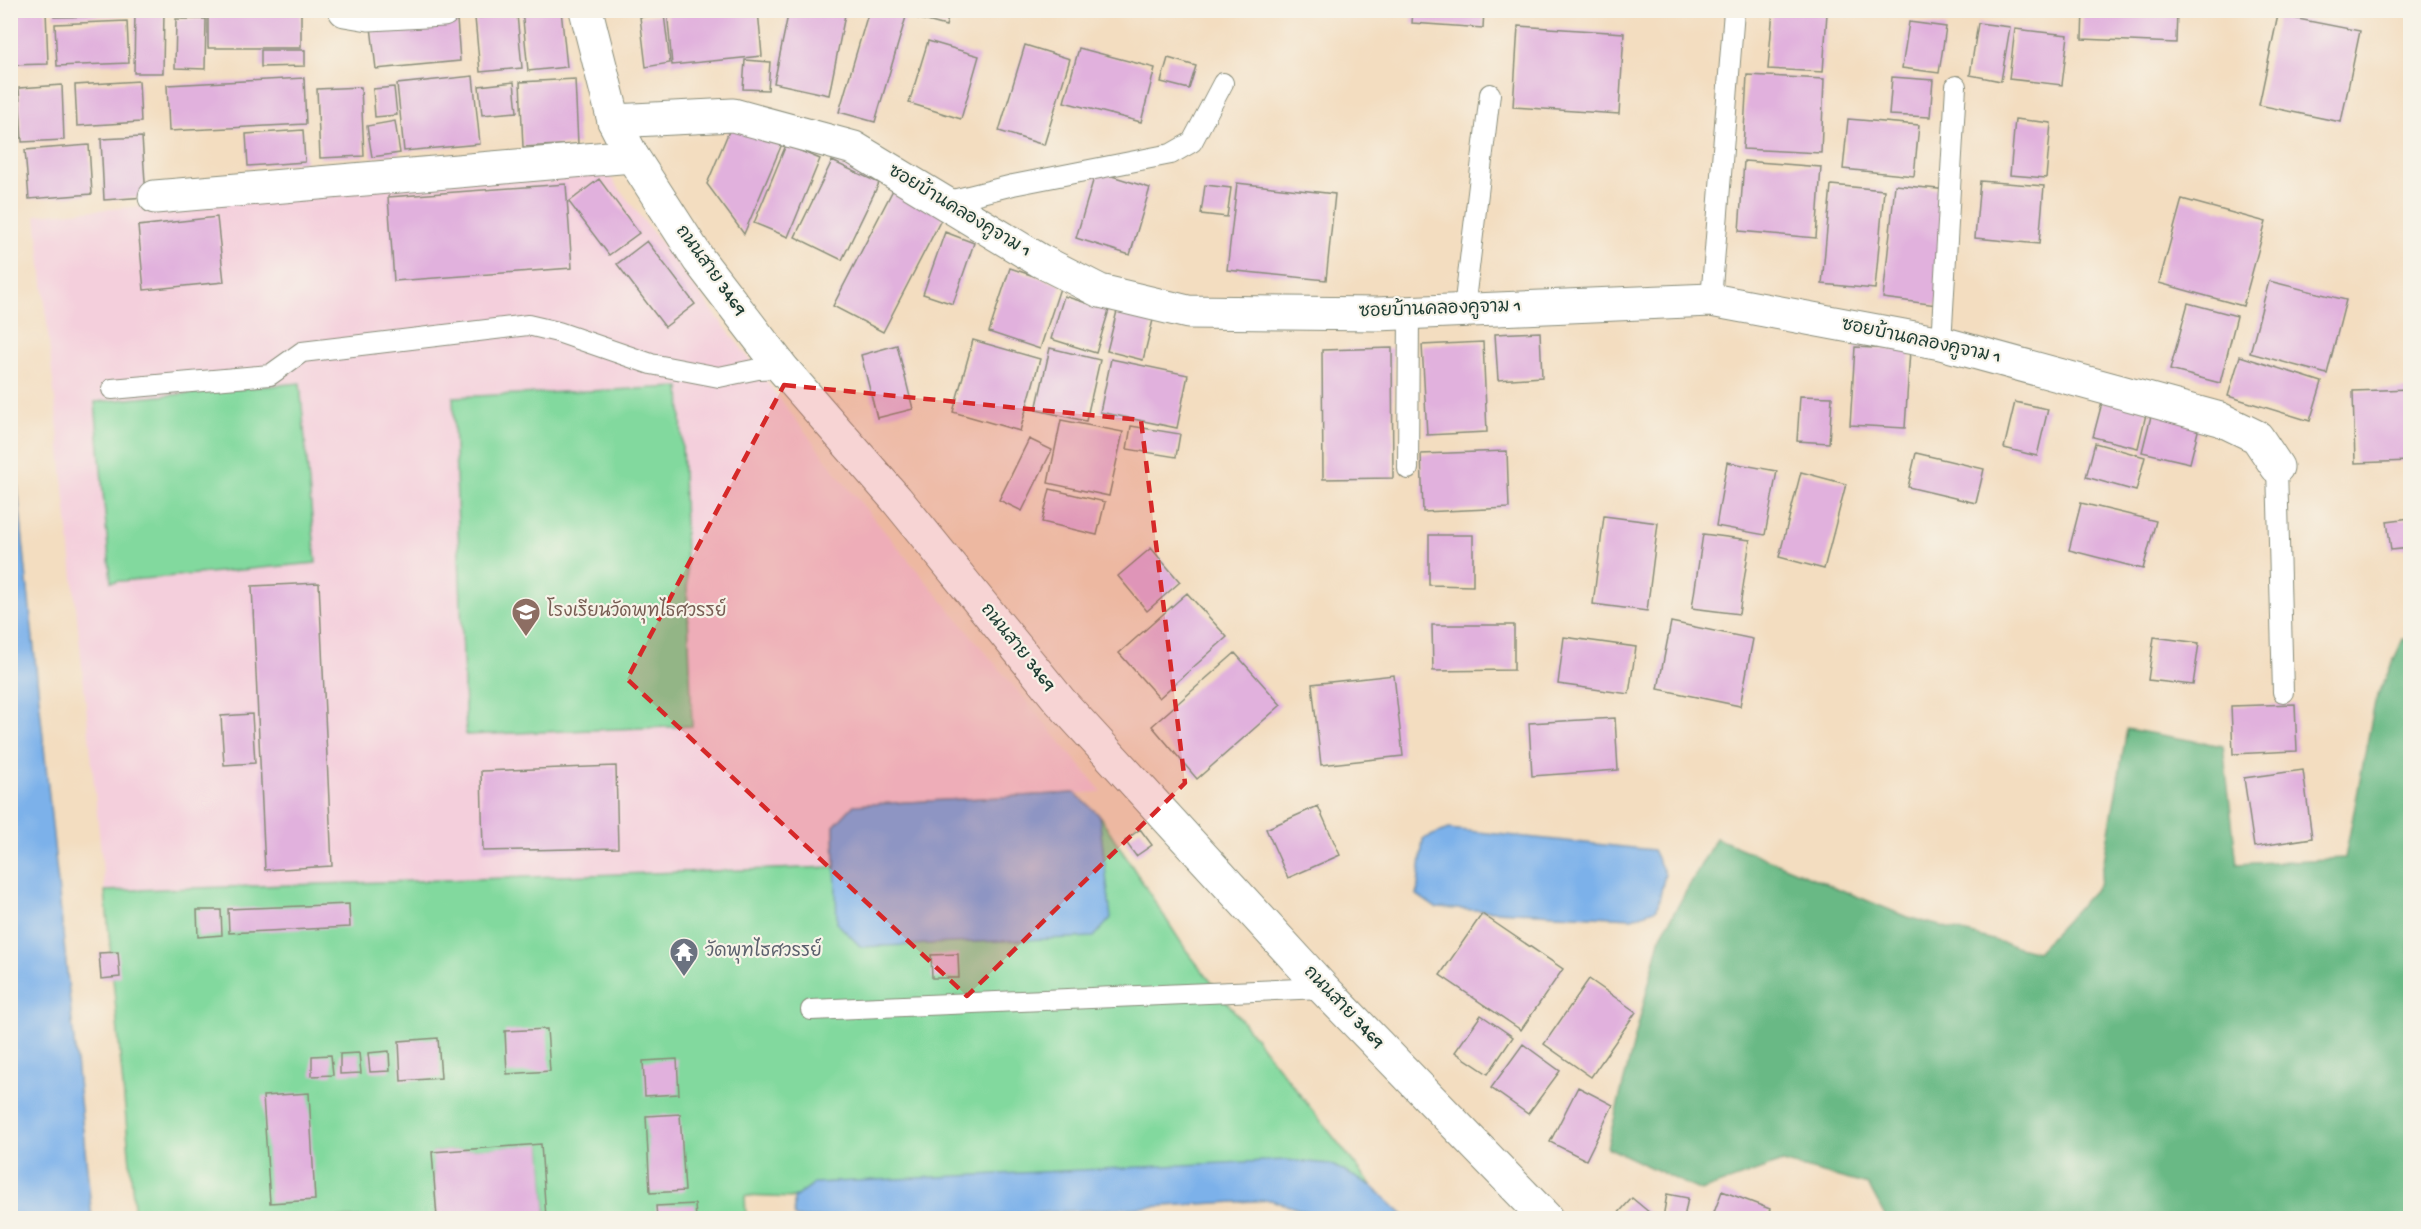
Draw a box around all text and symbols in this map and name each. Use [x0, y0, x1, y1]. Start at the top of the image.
street label: ซอยบ้านคลองคูจาม 1 [883, 158, 1036, 264]
street label: ถนนสาย 3469 [670, 222, 750, 320]
street label: ซอยบ้านคลองคูจาม 1 [1358, 293, 1522, 324]
street label: ซอยบ้านคลองคูจาม 1 [1839, 311, 2003, 370]
school or university icon: โรงเรียนวัดพุทไธศวรรย์ [510, 596, 542, 638]
place label: โรงเรียนวัดพุทไธศวรรย์ [547, 597, 727, 624]
street label: ถนนสาย 3469 [975, 600, 1059, 696]
temple icon: วัดพุทไธศวรรย์ [668, 936, 700, 978]
place label: วัดพุทไธศวรรย์ [705, 937, 822, 964]
street label: ถนนสาย 3469 [1298, 962, 1388, 1054]

